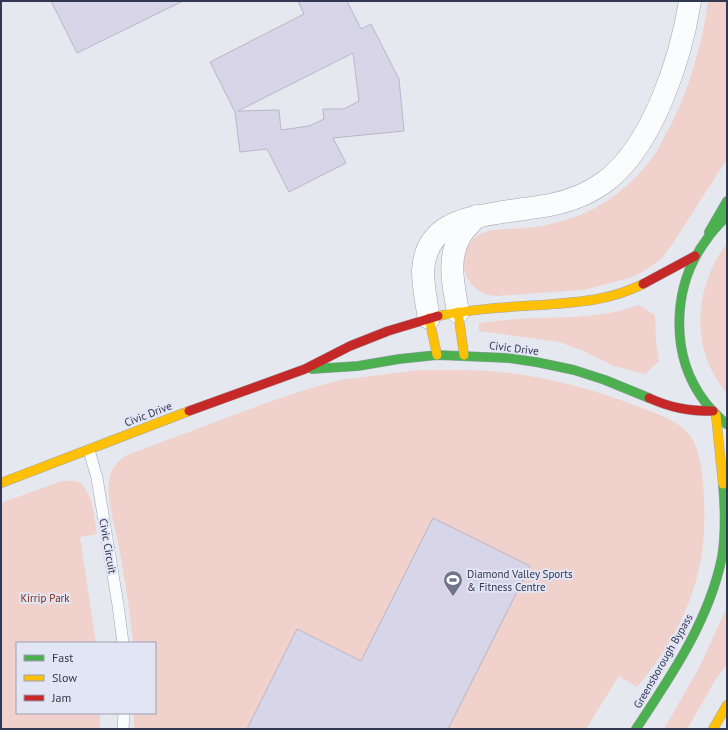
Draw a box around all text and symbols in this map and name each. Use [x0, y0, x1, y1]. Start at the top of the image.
street label: Civic Drive [488, 338, 540, 358]
street label: Civic Drive [122, 398, 174, 429]
street label: Civic Circuit [96, 517, 120, 575]
place label: Diamond Valley Sports & Fitness Centre [467, 567, 573, 594]
sports icon: Diamond Valley Sports & Fitness Centre [442, 569, 464, 597]
park label: Kirrip Park [20, 591, 70, 605]
street label: Greensborough Bypass [630, 611, 696, 711]
legend [16, 642, 156, 714]
text: Fast [52, 650, 73, 665]
text: Slow [52, 670, 77, 685]
text: Jam [51, 690, 71, 705]

